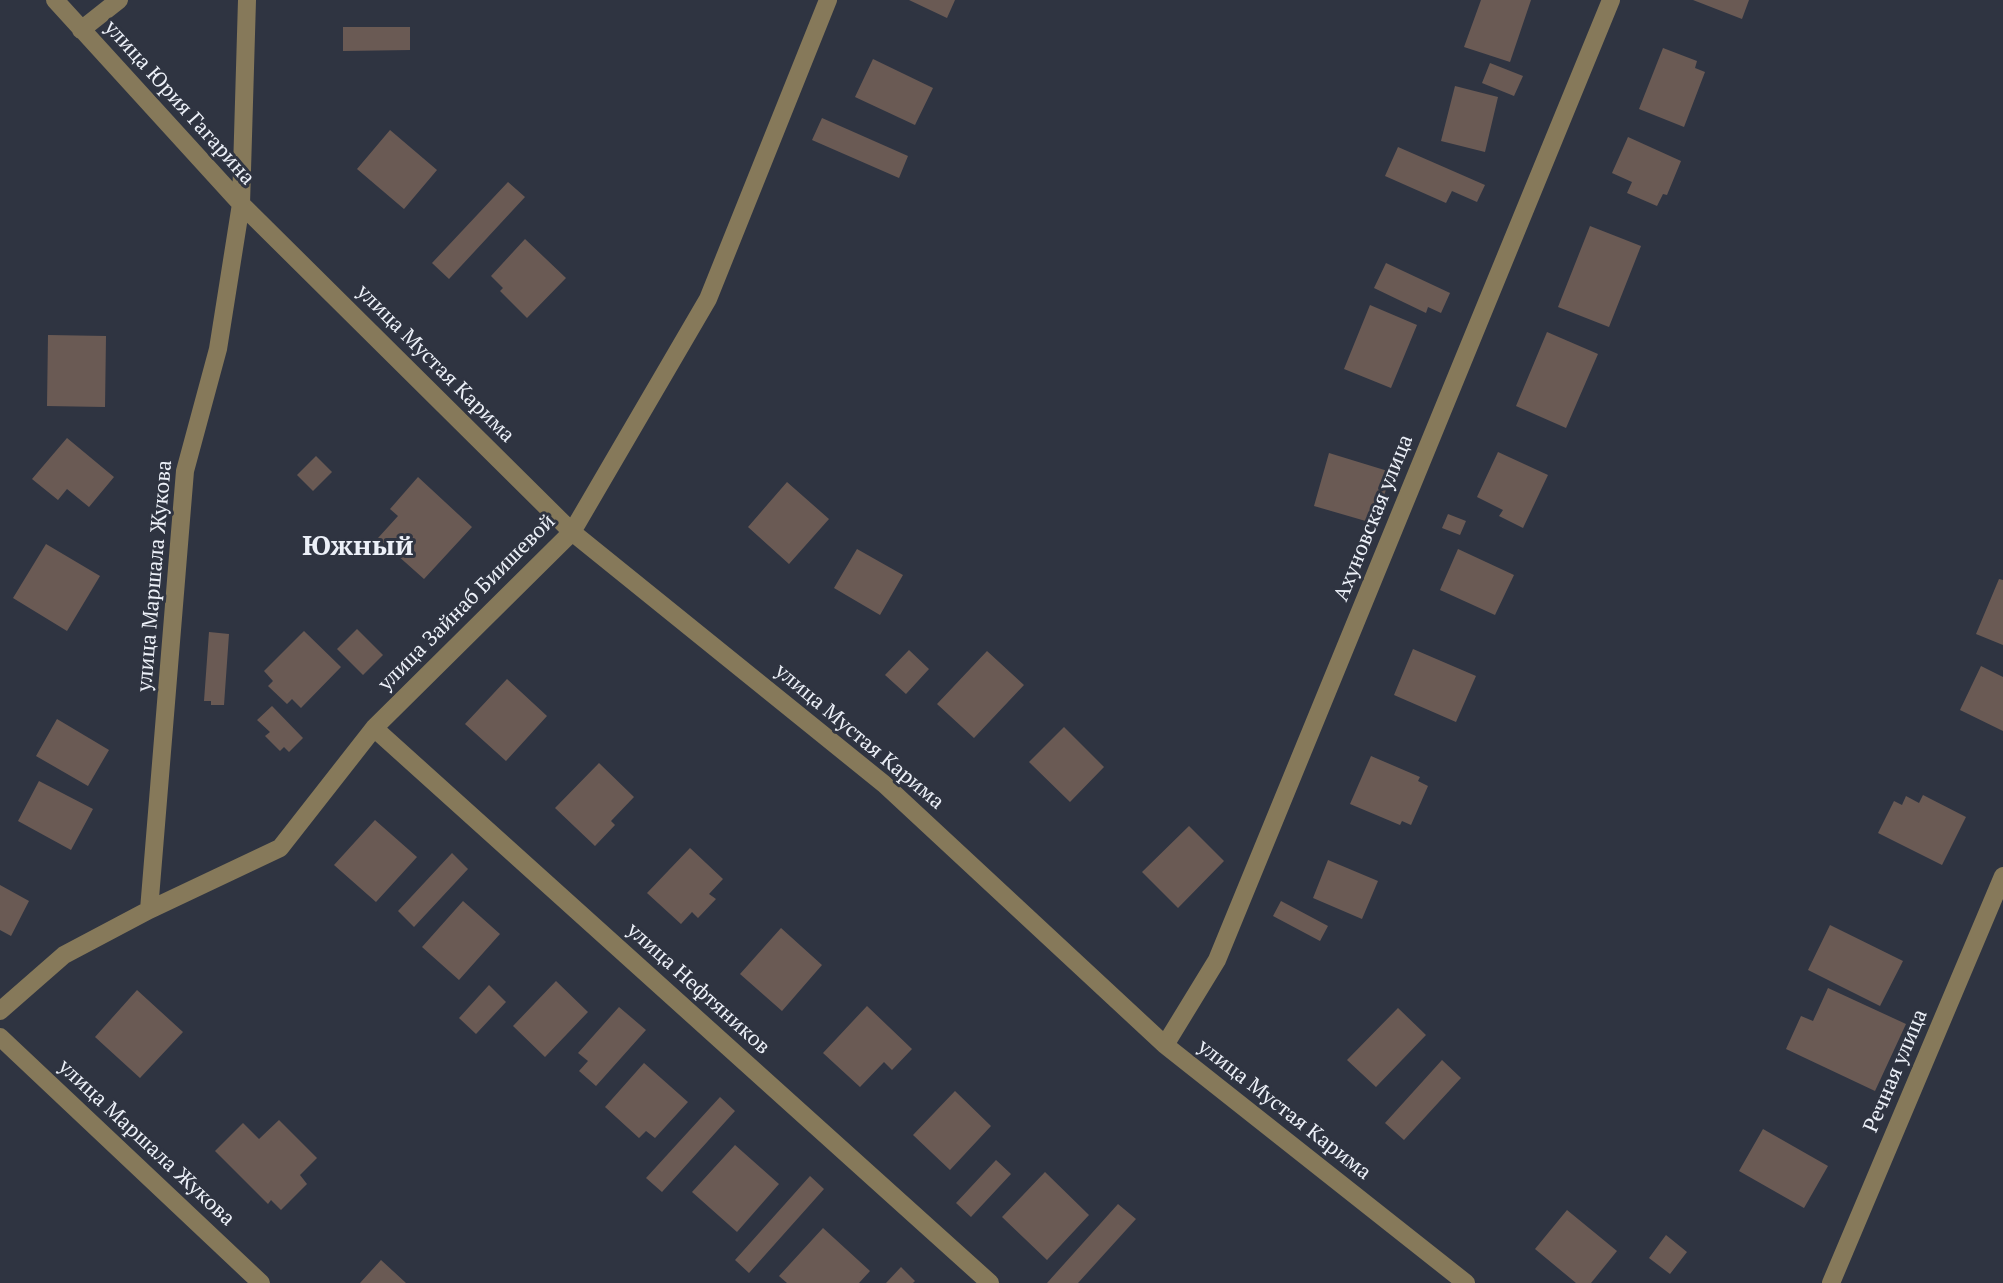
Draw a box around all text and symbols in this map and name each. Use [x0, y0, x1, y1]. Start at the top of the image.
street label: улица Юрия Гагарина [98, 15, 260, 191]
street label: улица Мустая Карима [351, 280, 519, 448]
street label: Ахуновская улица [1329, 431, 1419, 605]
street label: улица Маршала Жукова [132, 459, 178, 693]
street label: улица Зайнаб Биишевой [373, 509, 561, 697]
district label: Южный [302, 530, 414, 564]
street label: улица Мустая Карима [769, 659, 949, 815]
street label: улица Нефтяников [621, 918, 775, 1060]
street label: Речная улица [1859, 1006, 1933, 1136]
street label: улица Мустая Карима [1192, 1034, 1376, 1186]
street label: улица Маршала Жукова [52, 1055, 240, 1231]

